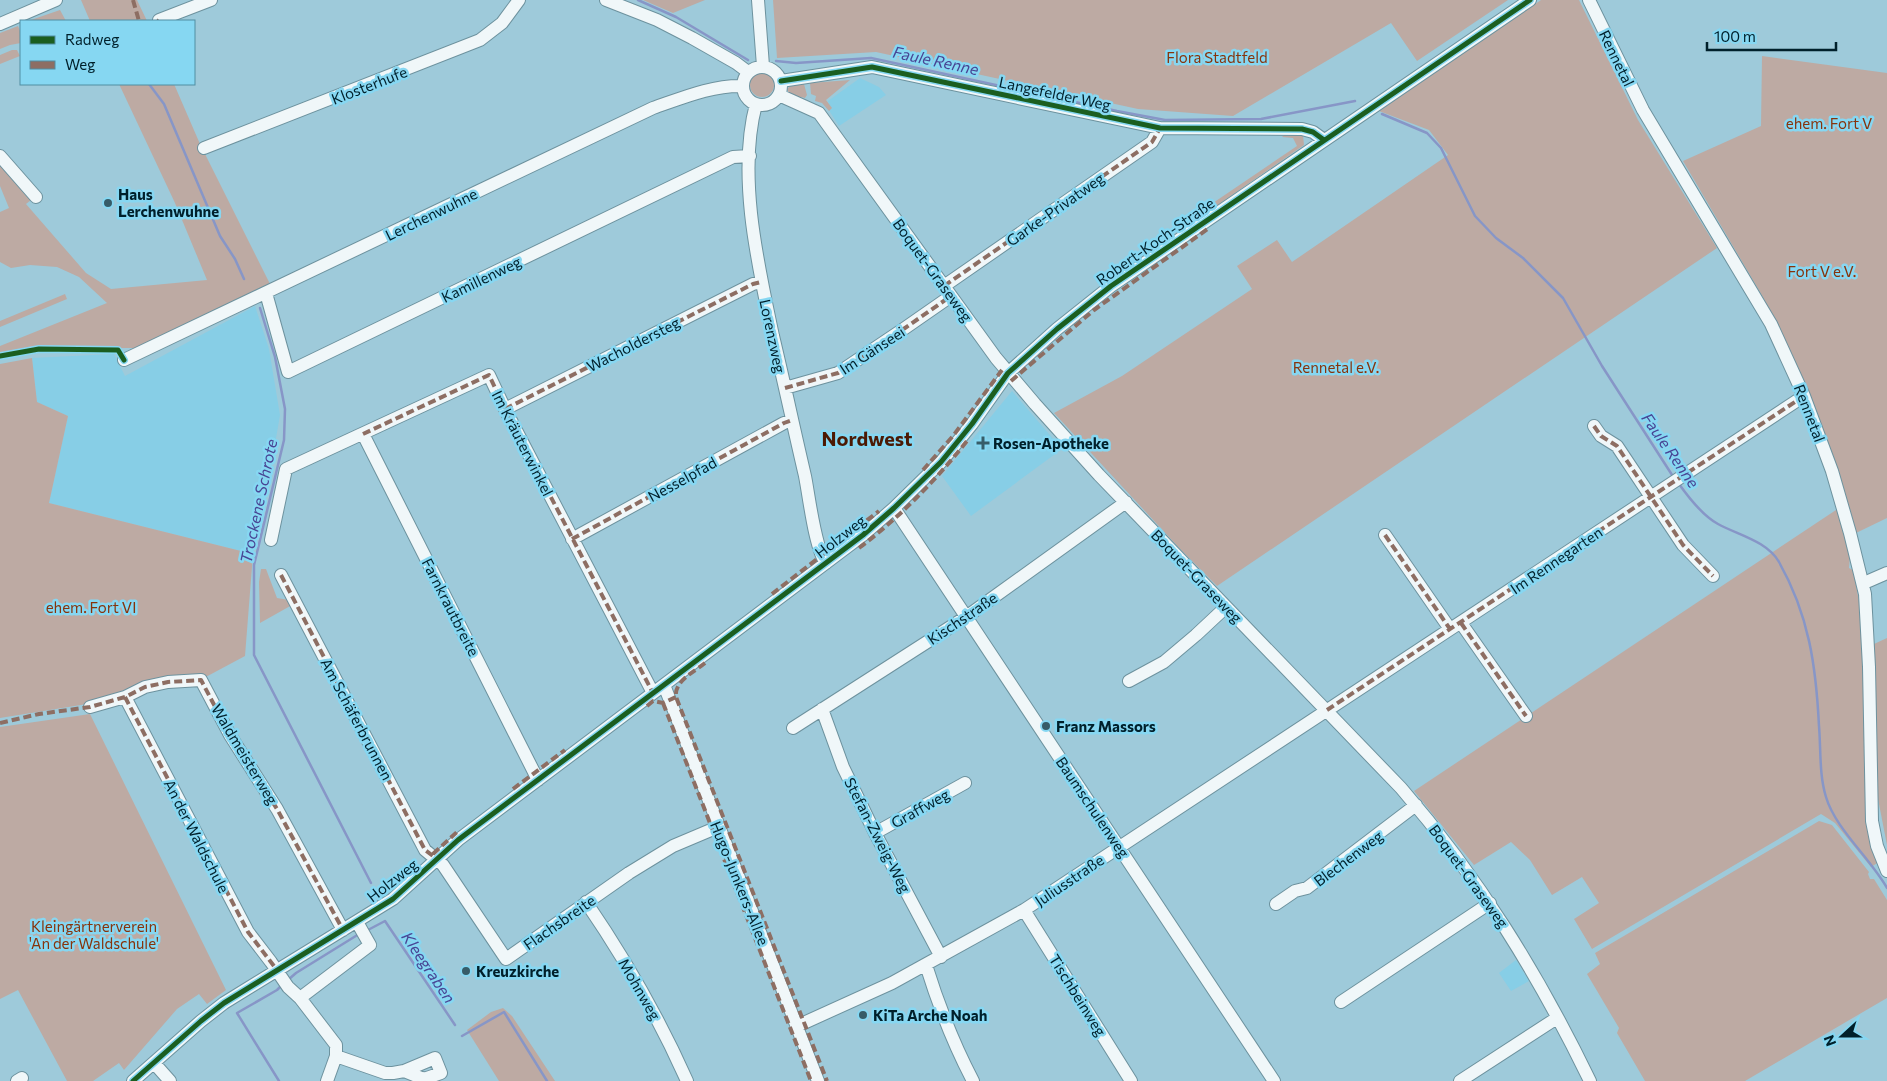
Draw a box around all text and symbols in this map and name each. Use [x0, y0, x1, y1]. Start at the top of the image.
legend [20, 20, 195, 85]
scale bar [1707, 20, 1836, 52]
street label: Rennetal [1596, 27, 1638, 89]
text: 100 m [1714, 27, 1756, 45]
text: Radweg [65, 30, 119, 48]
water label: Faule Renne [891, 42, 981, 78]
park label: Flora Stadtfeld [1166, 48, 1268, 66]
text: Weg [65, 55, 95, 73]
street label: Klosterhufe [328, 62, 410, 108]
street label: Langefelder Weg [997, 72, 1113, 114]
park label: ehem. Fort V [1786, 114, 1872, 132]
street label: Garke-Privatweg [1003, 169, 1107, 249]
street label: Lerchenwuhne [382, 184, 480, 244]
place label: Haus Lerchenwuhne [118, 185, 219, 220]
street label: Robert-Koch-Straße [1092, 193, 1218, 289]
marker: Haus Lerchenwuhne [102, 197, 114, 209]
street label: Boquet-Graseweg [890, 215, 976, 325]
street label: Kamillenweg [438, 252, 524, 306]
park label: Fort V e.V. [1788, 262, 1856, 280]
street label: Lorenzweg [756, 297, 790, 375]
street label: Wacholdersteg [583, 313, 683, 375]
street label: Im Gänseei [836, 322, 908, 378]
park label: Rennetal e.V. [1293, 358, 1379, 376]
street label: Rennetal [1791, 382, 1829, 444]
street label: Im Kräuterwinkel [489, 387, 557, 499]
water label: Faule Renne [1638, 409, 1704, 492]
district label: Nordwest [822, 426, 913, 450]
place label: Rosen-Apotheke [993, 434, 1109, 452]
water label: Trockene Schrote [236, 437, 281, 565]
marker: Rosen-Apotheke [977, 437, 989, 449]
street label: Nesselpfad [645, 453, 719, 505]
street label: Holzweg [811, 511, 869, 561]
street label: Im Rennegarten [1507, 523, 1605, 597]
street label: Boquet-Graseweg [1148, 525, 1246, 627]
street label: Farnkrautbreite [419, 555, 483, 659]
street label: Kischstraße [924, 588, 1000, 648]
park label: ehem. Fort VI [46, 598, 136, 616]
street label: Am Schäferbrunnen [317, 655, 397, 783]
street label: Waldmeisterweg [208, 700, 282, 808]
place label: Franz Massors [1056, 717, 1156, 735]
marker: Franz Massors [1040, 720, 1052, 732]
street label: Baumschulenweg [1053, 753, 1133, 861]
street label: Stefan-Zweig-Weg [841, 774, 915, 896]
street label: An der Waldschule [161, 776, 233, 896]
street label: Graffweg [888, 785, 952, 831]
street label: Hugo-Junkers-Allee [707, 818, 773, 948]
street label: Boquet-Graseweg [1426, 821, 1512, 931]
street label: Blechenweg [1310, 826, 1386, 890]
street label: Juliusstraße [1031, 850, 1107, 910]
street label: Holzweg [363, 855, 421, 905]
street label: Flachsbreite [520, 891, 598, 953]
park label: Kleingärtnerverein 'An der Waldschule' [29, 917, 159, 952]
water label: Kleegraben [398, 928, 460, 1006]
street label: Tischbeinweg [1046, 951, 1110, 1039]
street label: Mohnweg [615, 955, 665, 1023]
place label: Kreuzkirche [476, 962, 559, 980]
marker: Kreuzkirche [460, 965, 472, 977]
place label: KiTa Arche Noah [873, 1006, 987, 1024]
marker: KiTa Arche Noah [857, 1009, 869, 1021]
north arrow [1817, 1011, 1867, 1061]
text: N [1820, 1033, 1839, 1049]

